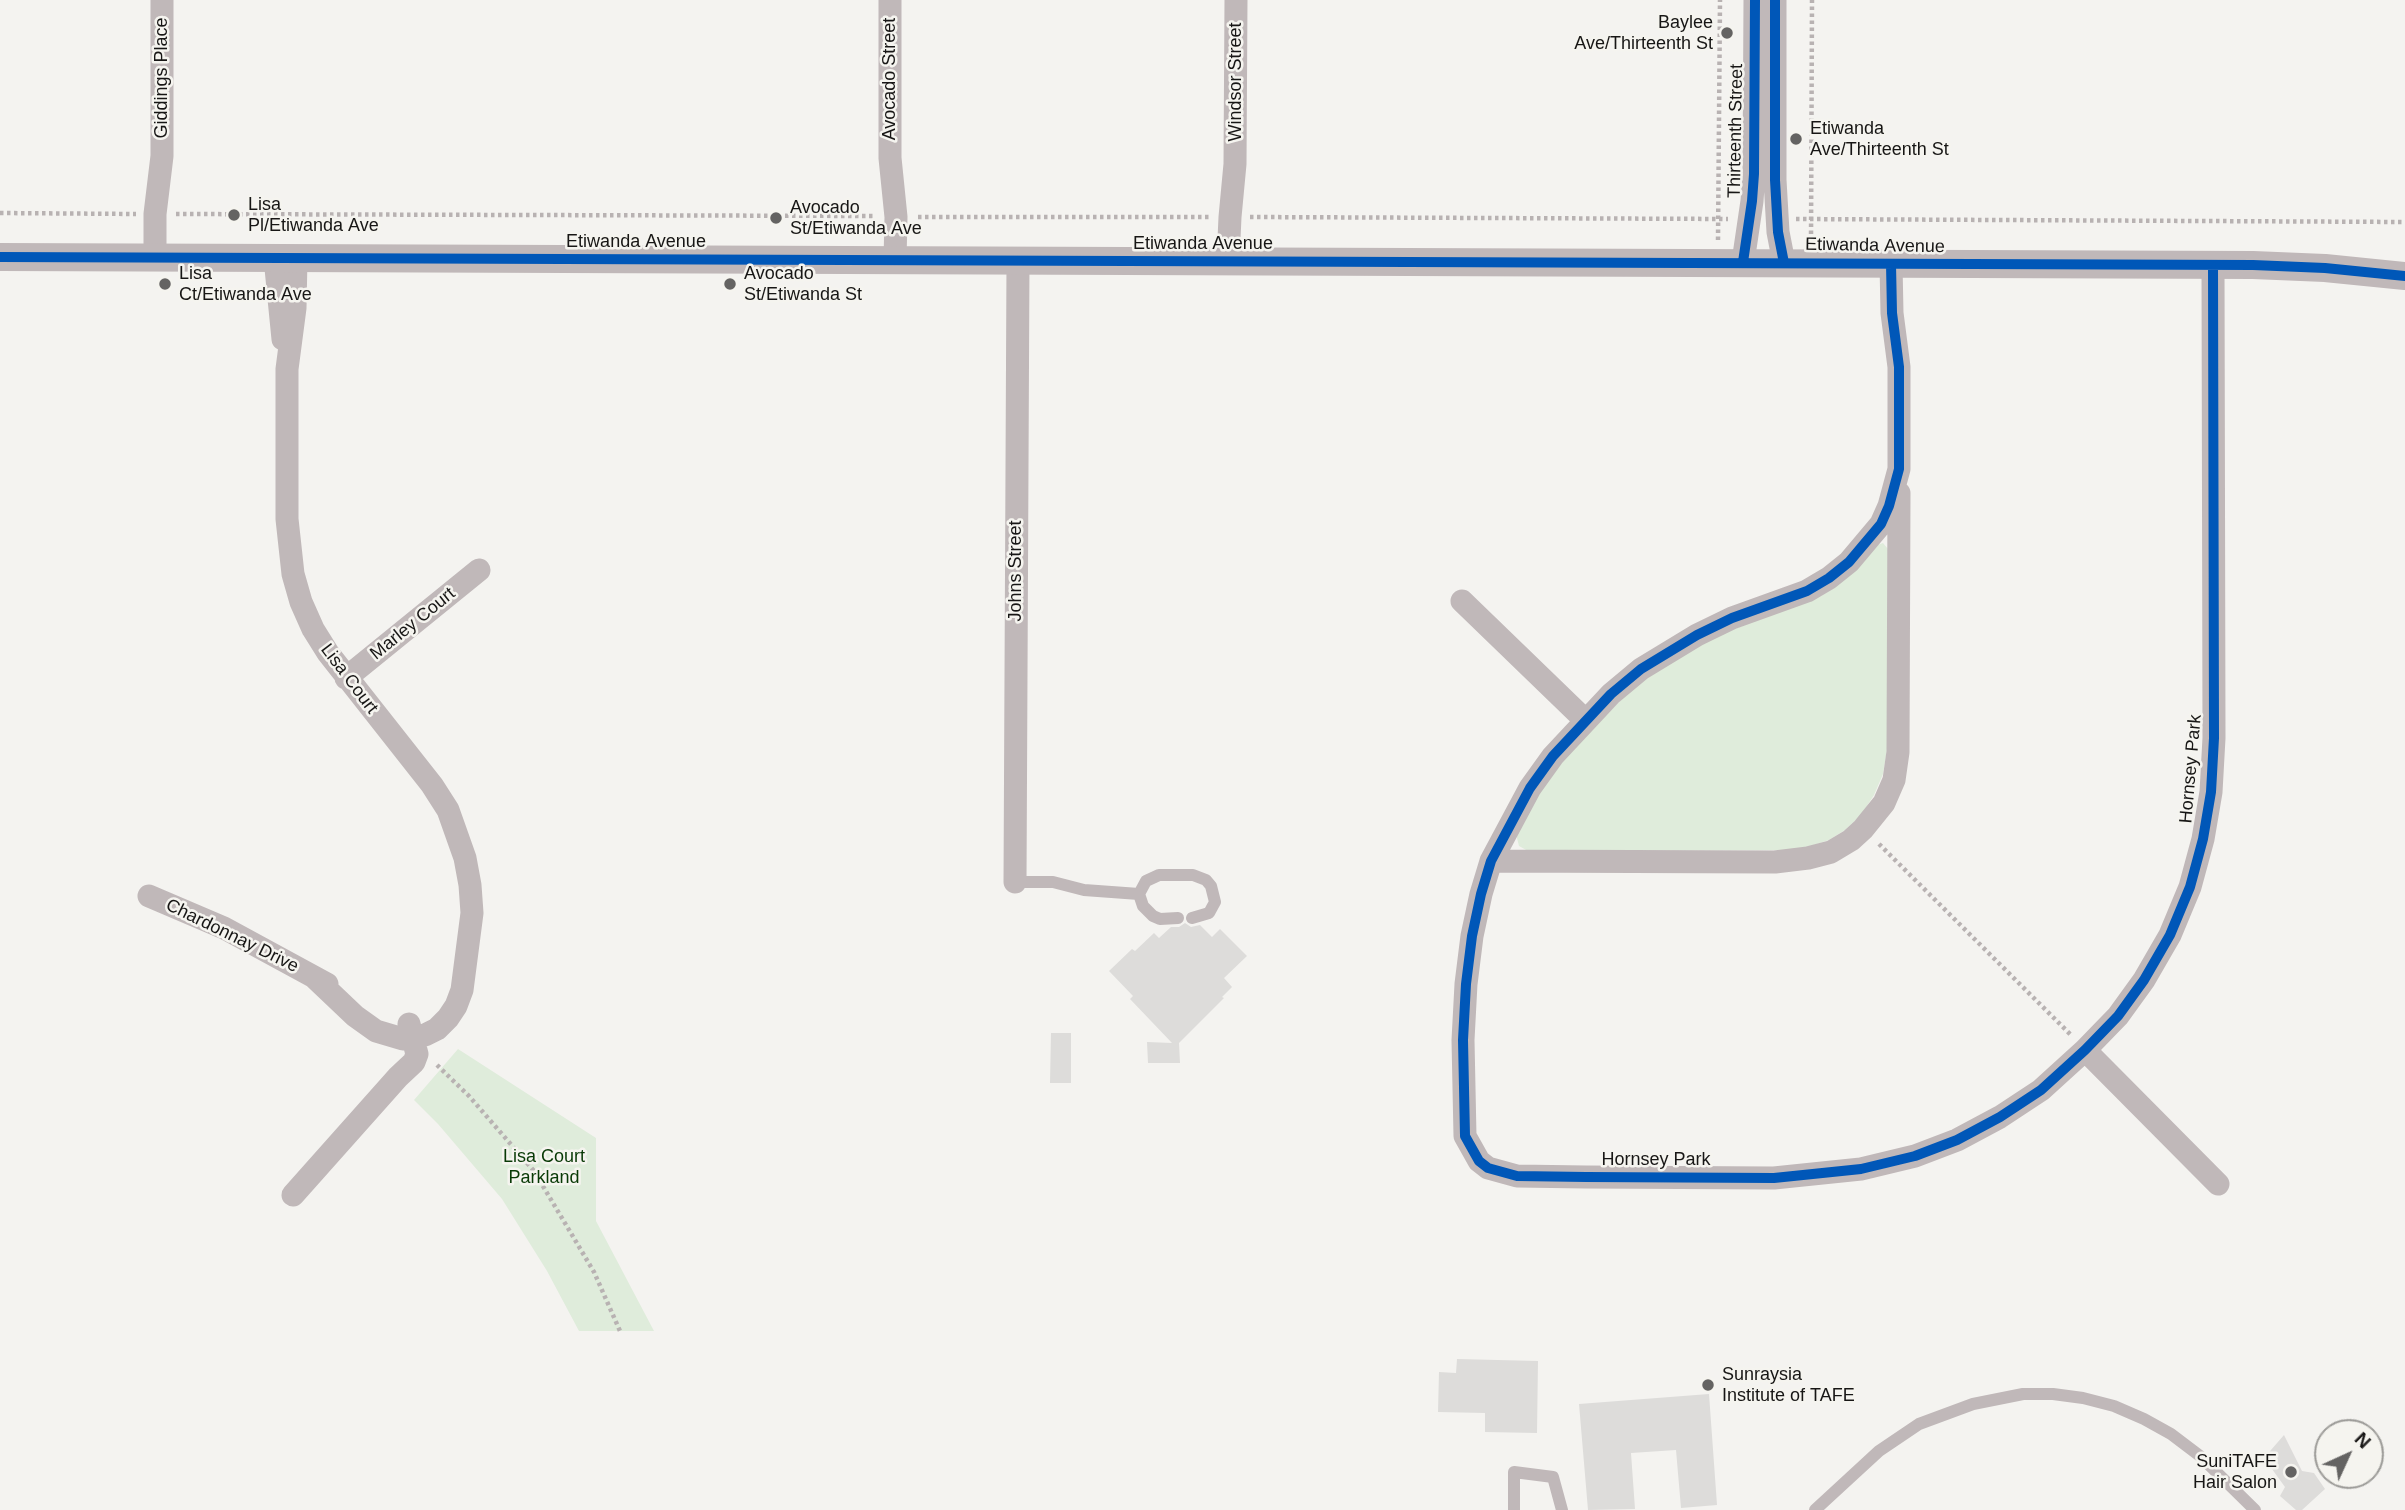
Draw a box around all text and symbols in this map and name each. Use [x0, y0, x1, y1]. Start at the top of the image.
place label: Baylee Ave/Thirteenth St [1574, 12, 1713, 54]
street label: Giddings Place [151, 17, 173, 139]
street label: Avocado Street [879, 18, 901, 140]
street label: Windsor Street [1225, 22, 1247, 142]
marker: Baylee Ave/Thirteenth St [1719, 25, 1735, 41]
street label: Thirteenth Street [1724, 64, 1748, 198]
place label: Etiwanda Ave/Thirteenth St [1810, 118, 1949, 160]
marker: Etiwanda Ave/Thirteenth St [1788, 131, 1804, 147]
place label: Lisa Pl/Etiwanda Ave [248, 194, 379, 236]
place label: Avocado St/Etiwanda Ave [790, 197, 922, 240]
marker: Lisa Pl/Etiwanda Ave [226, 207, 242, 223]
marker: Avocado St/Etiwanda Ave [768, 210, 784, 226]
street label: Etiwanda Avenue [566, 231, 706, 253]
street label: Etiwanda Avenue [1133, 233, 1273, 255]
street label: Etiwanda Avenue [1805, 234, 1945, 258]
place label: Lisa Ct/Etiwanda Ave [179, 263, 312, 306]
place label: Avocado St/Etiwanda St [744, 263, 862, 306]
marker: Lisa Ct/Etiwanda Ave [157, 276, 173, 292]
marker: Avocado St/Etiwanda St [722, 276, 738, 292]
street label: Johns Street [1005, 520, 1027, 622]
street label: Marley Court [366, 583, 460, 665]
street label: Lisa Court [316, 640, 382, 718]
street label: Hornsey Park [2175, 714, 2207, 824]
street label: Chardonnay Drive [162, 894, 302, 978]
park label: Lisa Court Parkland [503, 1146, 585, 1188]
street label: Hornsey Park [1601, 1149, 1711, 1171]
place label: Sunraysia Institute of TAFE [1722, 1364, 1855, 1406]
marker: Sunraysia Institute of TAFE [1700, 1377, 1716, 1393]
north arrow [2314, 1419, 2384, 1489]
text: N [2351, 1428, 2375, 1452]
place label: SuniTAFE Hair Salon [2193, 1451, 2277, 1494]
marker: SuniTAFE Hair Salon [2283, 1464, 2299, 1480]

